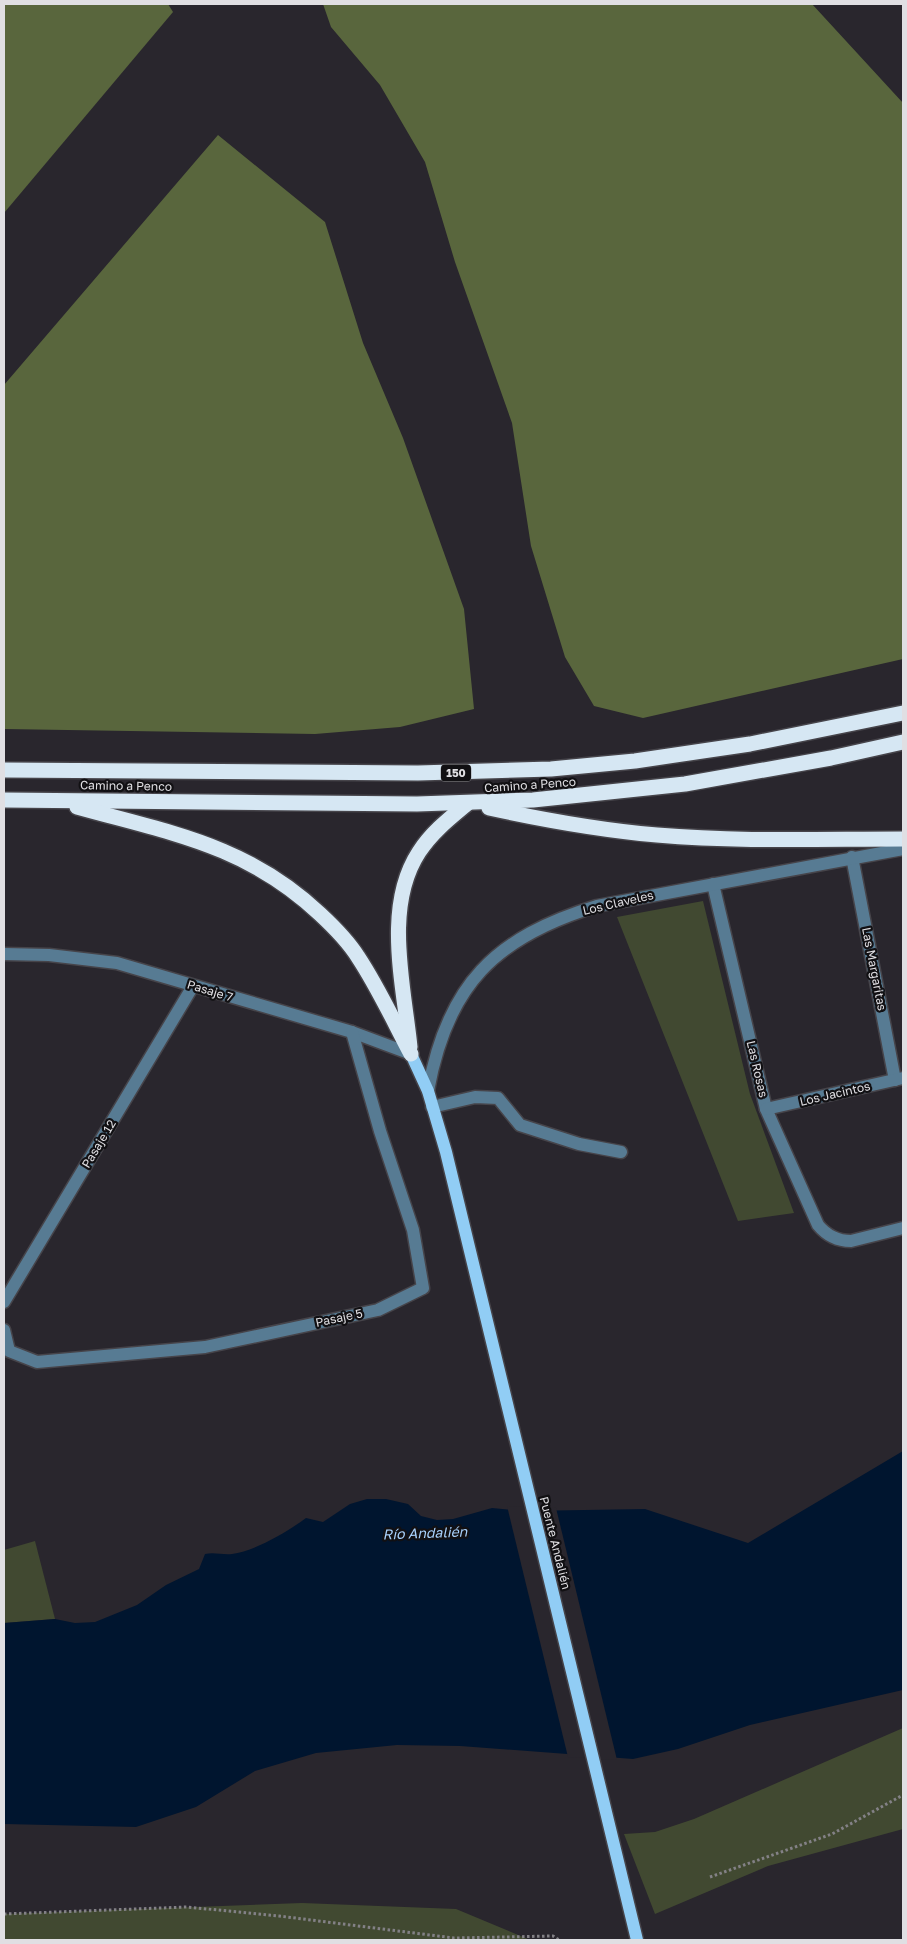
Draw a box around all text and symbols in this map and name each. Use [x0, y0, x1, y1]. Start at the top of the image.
road number: 150 [441, 764, 471, 781]
street label: Camino a Penco [484, 774, 576, 795]
street label: Camino a Penco [80, 777, 172, 794]
street label: Los Claveles [581, 887, 655, 918]
street label: Las Margaritas [859, 926, 890, 1012]
street label: Pasaje 7 [185, 976, 235, 1005]
street label: Las Rosas [744, 1039, 771, 1099]
street label: Los Jacintos [798, 1078, 872, 1109]
street label: Pasaje 12 [78, 1117, 119, 1171]
street label: Pasaje 5 [314, 1305, 364, 1330]
street label: Puente Andalién [537, 1495, 574, 1591]
water label: Río Andalién [382, 1522, 469, 1542]

